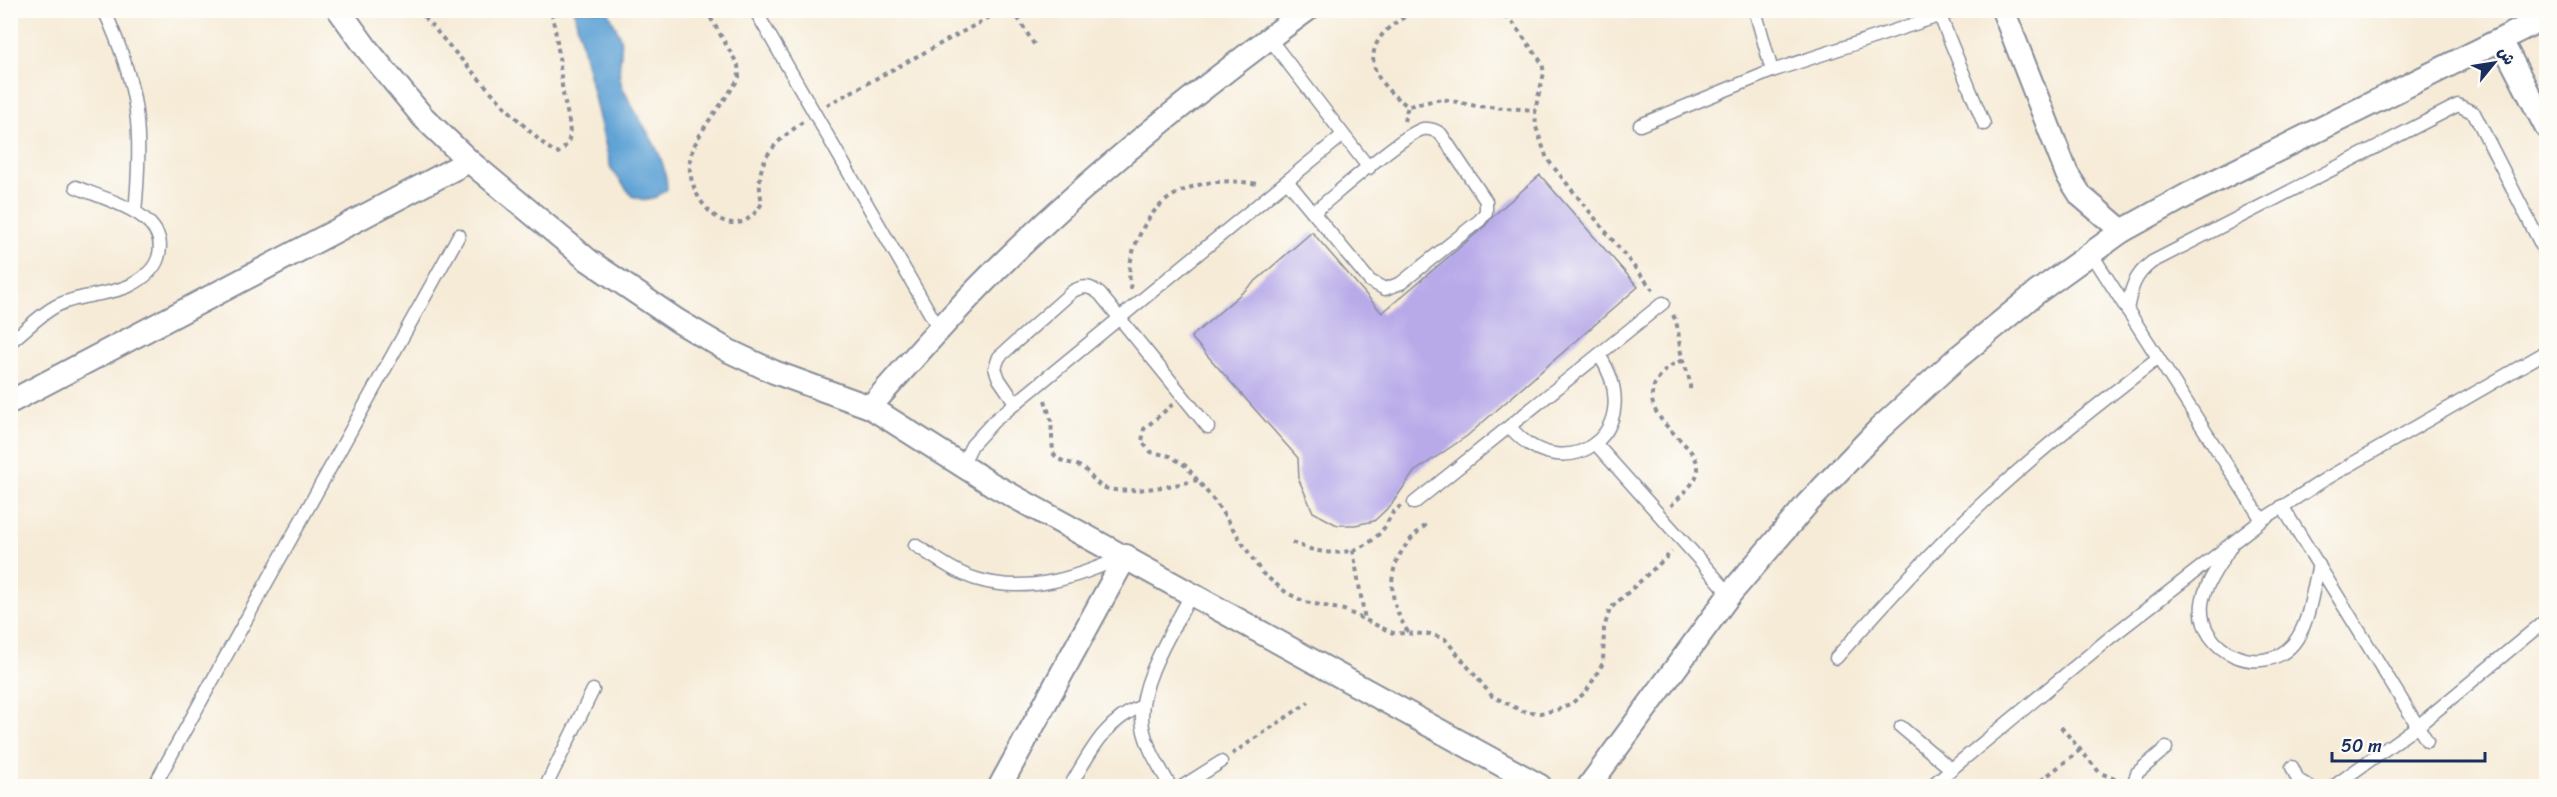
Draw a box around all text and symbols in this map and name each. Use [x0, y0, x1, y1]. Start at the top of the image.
north arrow [2464, 33, 2524, 93]
text: ش [2490, 41, 2524, 71]
scale bar [2332, 725, 2485, 763]
text: 50 m [2341, 730, 2382, 762]

